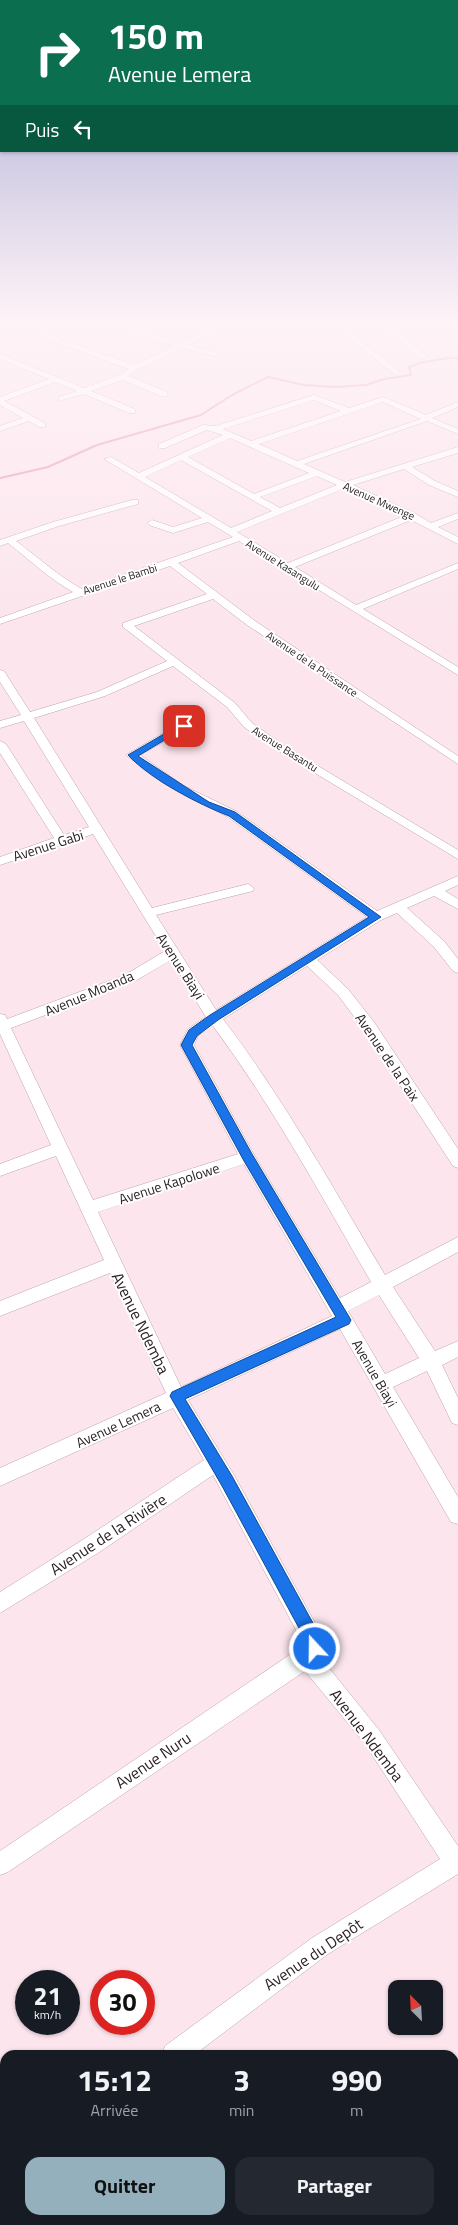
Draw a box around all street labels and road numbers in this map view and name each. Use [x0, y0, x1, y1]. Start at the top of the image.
street label: Avenue Mwenge [341, 478, 418, 524]
street label: Avenue Kasangulu [243, 536, 323, 594]
street label: Avenue le Bambi [81, 559, 159, 599]
street label: Avenue de la Puissance [263, 627, 362, 701]
street label: Avenue Basantu [249, 722, 321, 776]
street label: Avenue Gabi [10, 824, 86, 866]
street label: Avenue Biayi [152, 929, 210, 1003]
street label: Avenue Moanda [41, 965, 137, 1021]
street label: Avenue de la Paix [351, 1009, 426, 1106]
street label: Avenue Kapolowe [116, 1157, 222, 1209]
street label: Avenue Ndemba [106, 1268, 176, 1378]
street label: Avenue Biayi [347, 1335, 403, 1411]
street label: Avenue Lemera [72, 1395, 164, 1453]
street label: Avenue de la Rivière [45, 1487, 171, 1581]
street label: Avenue Ndemba [324, 1684, 410, 1786]
street label: Avenue Nuru [110, 1726, 196, 1794]
street label: Avenue du Depôt [259, 1912, 368, 1996]

